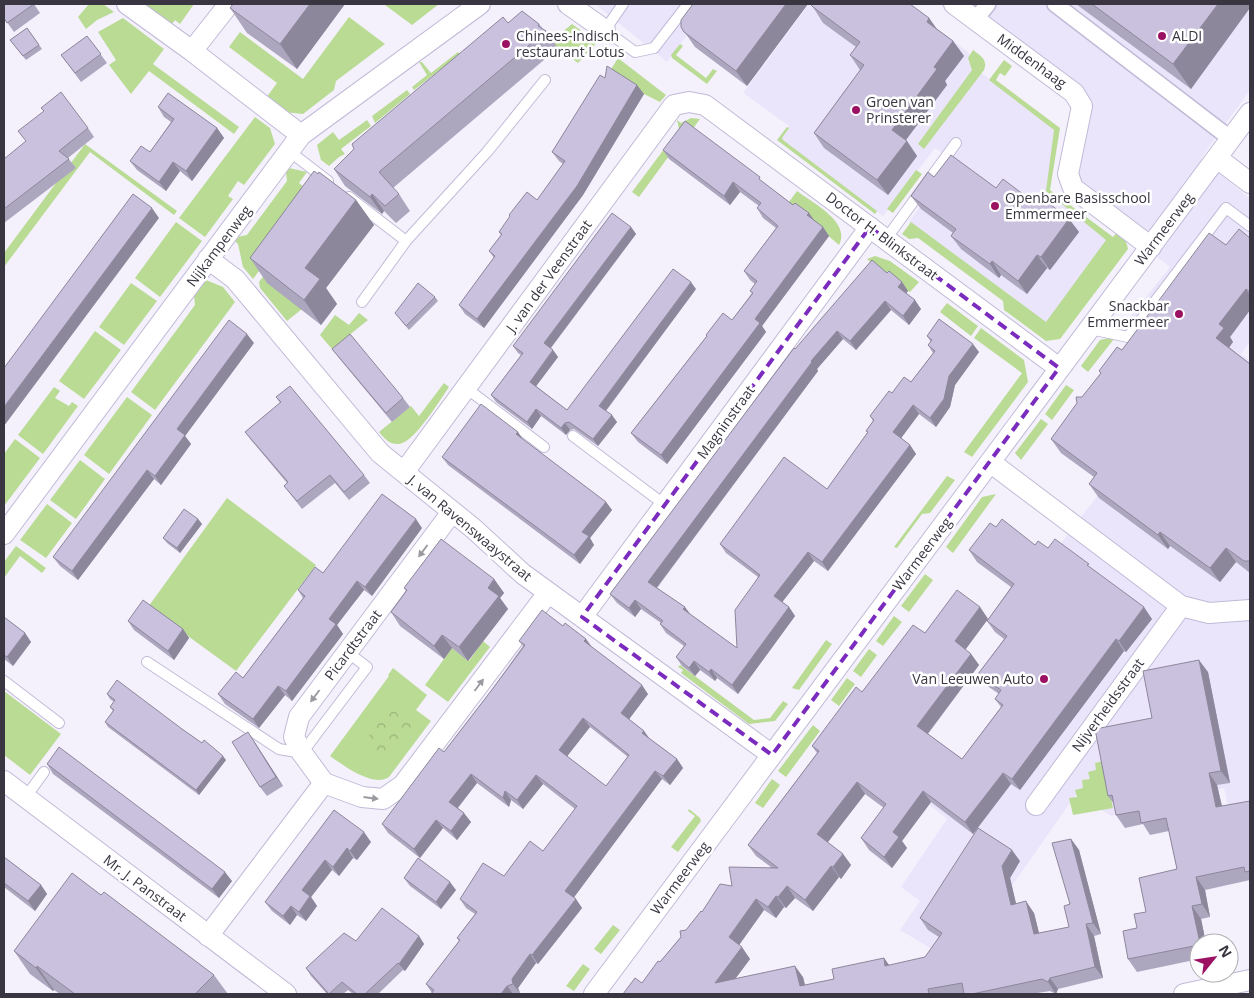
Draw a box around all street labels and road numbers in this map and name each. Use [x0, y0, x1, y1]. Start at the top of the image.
street label: Middenhaag [994, 29, 1071, 92]
street label: Doctor H. Blinkstraat [822, 187, 942, 284]
street label: Warmeerweg [1130, 188, 1198, 269]
street label: Nijkampenweg [182, 201, 256, 290]
street label: J. van der Veenstraat [500, 216, 596, 337]
street label: Magninstraat [692, 381, 759, 462]
street label: J. van Ravenswaaystraat [403, 469, 536, 585]
street label: Warmeerweg [888, 513, 956, 594]
street label: Picardtstraat [320, 606, 385, 684]
street label: Nijverheidsstraat [1067, 654, 1148, 755]
street label: Warmeerweg [646, 837, 714, 918]
street label: Mr. J. Panstraat [100, 850, 191, 925]

